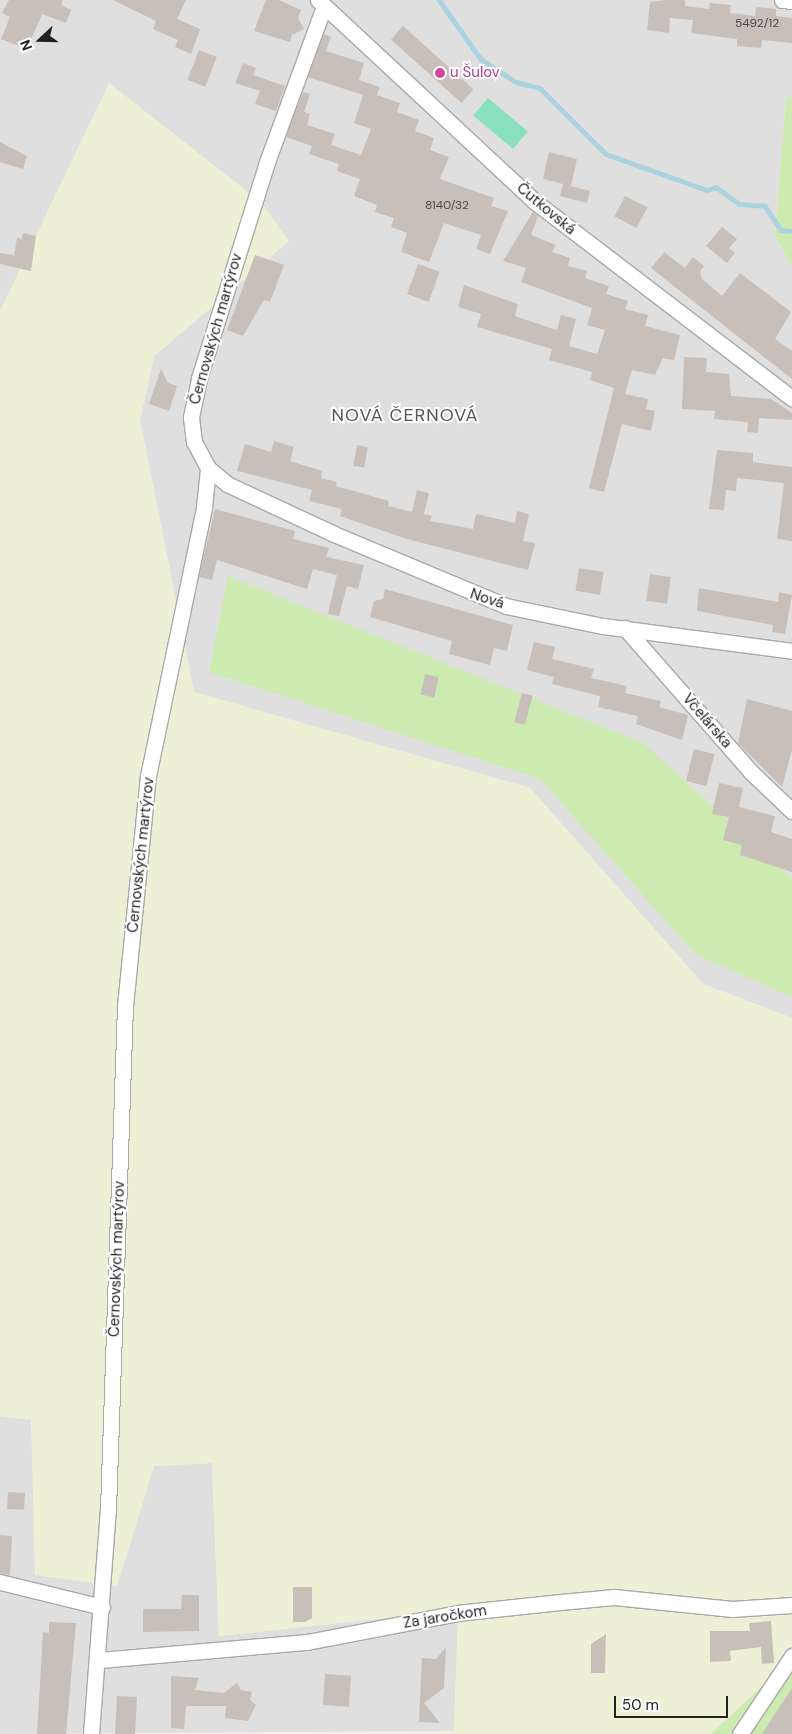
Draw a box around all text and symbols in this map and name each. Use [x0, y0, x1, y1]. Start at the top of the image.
north arrow [15, 15, 65, 65]
house number: 5492/12 [735, 17, 779, 31]
text: N [16, 37, 36, 53]
place label: u Šulov [450, 64, 500, 82]
marker: u Šulov [434, 67, 446, 79]
street label: Čutkovská [513, 179, 579, 239]
house number: 8140/32 [425, 199, 469, 213]
street label: Černovských martýrov [186, 251, 246, 407]
district label: NOVÁ ČERNOVÁ [330, 404, 480, 426]
street label: Nová [468, 585, 506, 613]
street label: Včelárska [678, 690, 736, 752]
street label: Černovských martýrov [124, 776, 158, 934]
street label: Černovských martýrov [105, 1181, 129, 1337]
street label: Za jaročkom [402, 1602, 488, 1632]
scale bar [617, 1686, 731, 1718]
text: 50 m [622, 1695, 659, 1715]

